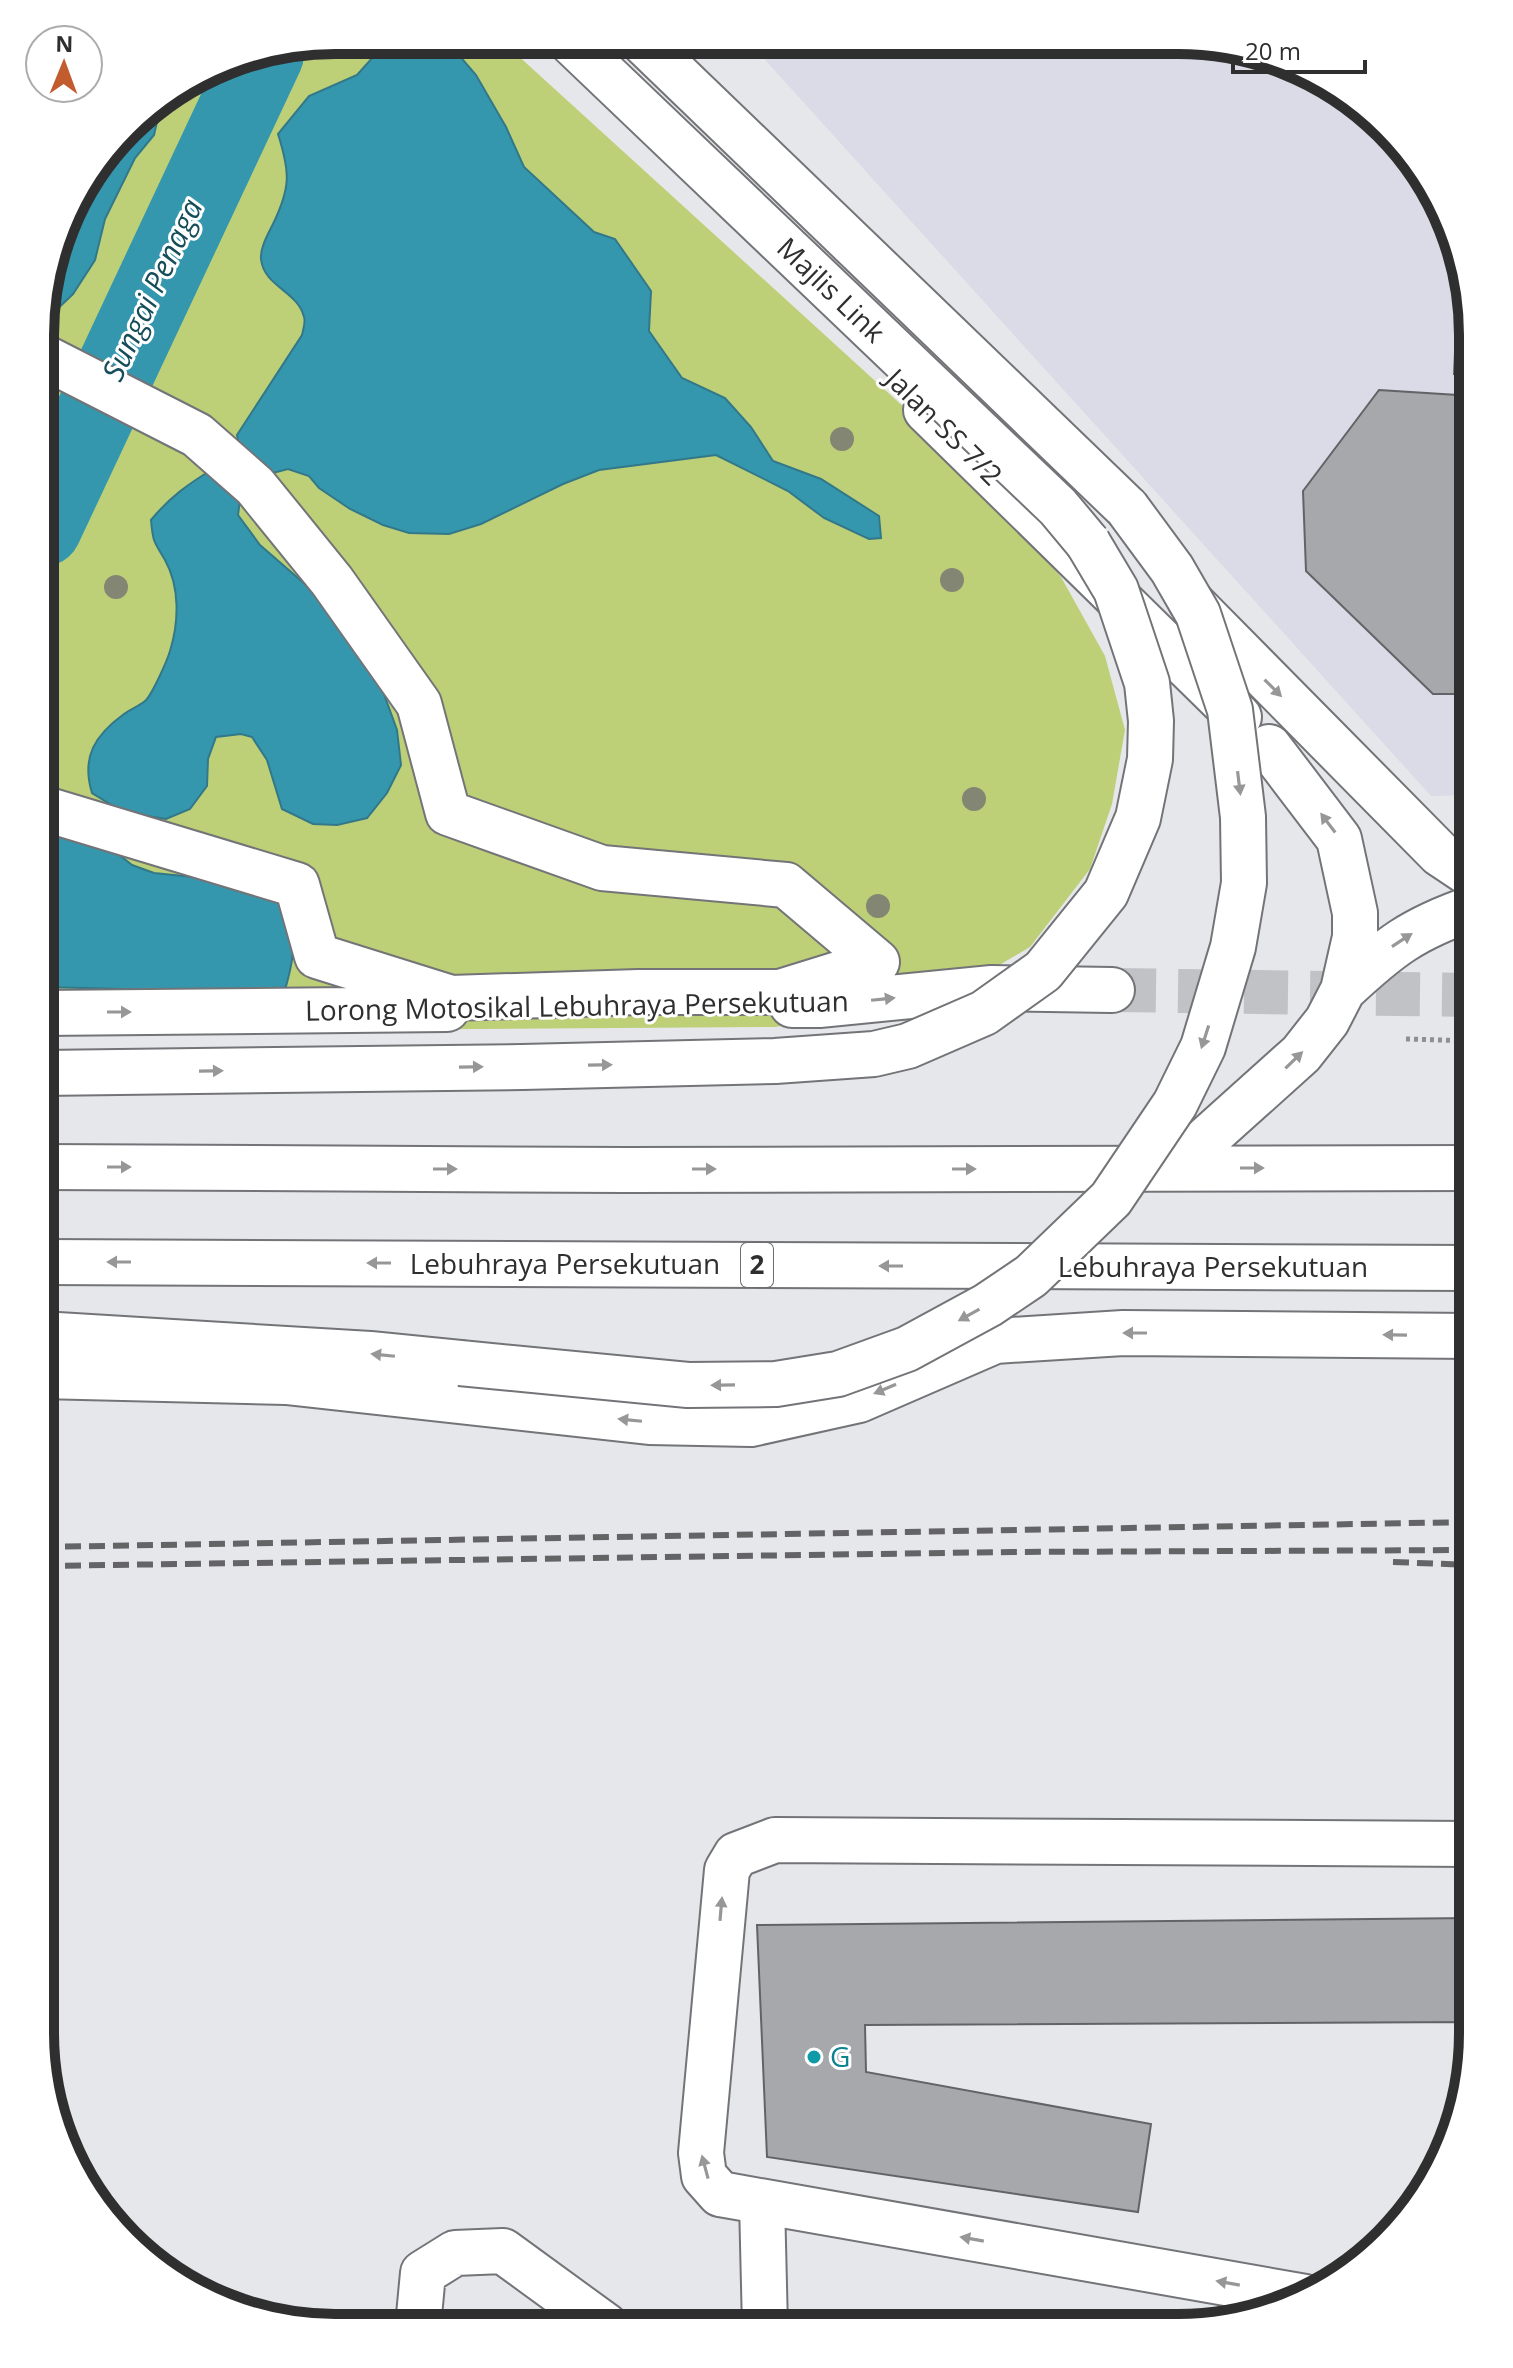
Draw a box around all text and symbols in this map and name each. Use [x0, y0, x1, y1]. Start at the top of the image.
north arrow [24, 24, 104, 104]
scale bar [1233, 24, 1365, 74]
text: N [55, 28, 74, 58]
text: 20 m [1245, 34, 1301, 67]
water label: Sungai Penaga [92, 192, 212, 387]
street label: Majlis Link [770, 228, 894, 350]
street label: Jalan SS 7/2 [876, 358, 1011, 493]
one-way arrow [1263, 678, 1282, 697]
one-way arrow [1233, 771, 1246, 796]
one-way arrow [1320, 813, 1336, 833]
one-way arrow [1391, 933, 1413, 947]
street label: Lorong Motosikal Lebuhraya Persekutuan [305, 981, 849, 1029]
one-way arrow [871, 992, 896, 1005]
one-way arrow [107, 1006, 132, 1018]
one-way arrow [1199, 1026, 1211, 1050]
one-way arrow [1284, 1051, 1303, 1070]
one-way arrow [588, 1058, 613, 1071]
one-way arrow [459, 1061, 484, 1073]
one-way arrow [199, 1065, 224, 1077]
one-way arrow [107, 1161, 132, 1173]
one-way arrow [433, 1162, 458, 1175]
one-way arrow [1240, 1162, 1265, 1174]
one-way arrow [692, 1163, 717, 1176]
one-way arrow [952, 1163, 977, 1175]
road number: 2 [741, 1243, 773, 1287]
street label: Lebuhraya Persekutuan [410, 1244, 720, 1282]
street label: Lebuhraya Persekutuan [1058, 1247, 1368, 1285]
one-way arrow [106, 1256, 131, 1268]
one-way arrow [366, 1257, 391, 1269]
one-way arrow [878, 1260, 903, 1272]
one-way arrow [958, 1309, 981, 1322]
one-way arrow [1122, 1327, 1147, 1339]
one-way arrow [1382, 1329, 1407, 1342]
one-way arrow [370, 1348, 395, 1361]
one-way arrow [710, 1378, 735, 1391]
one-way arrow [873, 1382, 897, 1395]
one-way arrow [617, 1413, 642, 1426]
one-way arrow [715, 1896, 728, 1921]
place label: G [830, 2037, 850, 2075]
marker: G [805, 2048, 823, 2066]
one-way arrow [698, 2154, 710, 2179]
one-way arrow [959, 2232, 984, 2244]
one-way arrow [1215, 2277, 1240, 2289]

